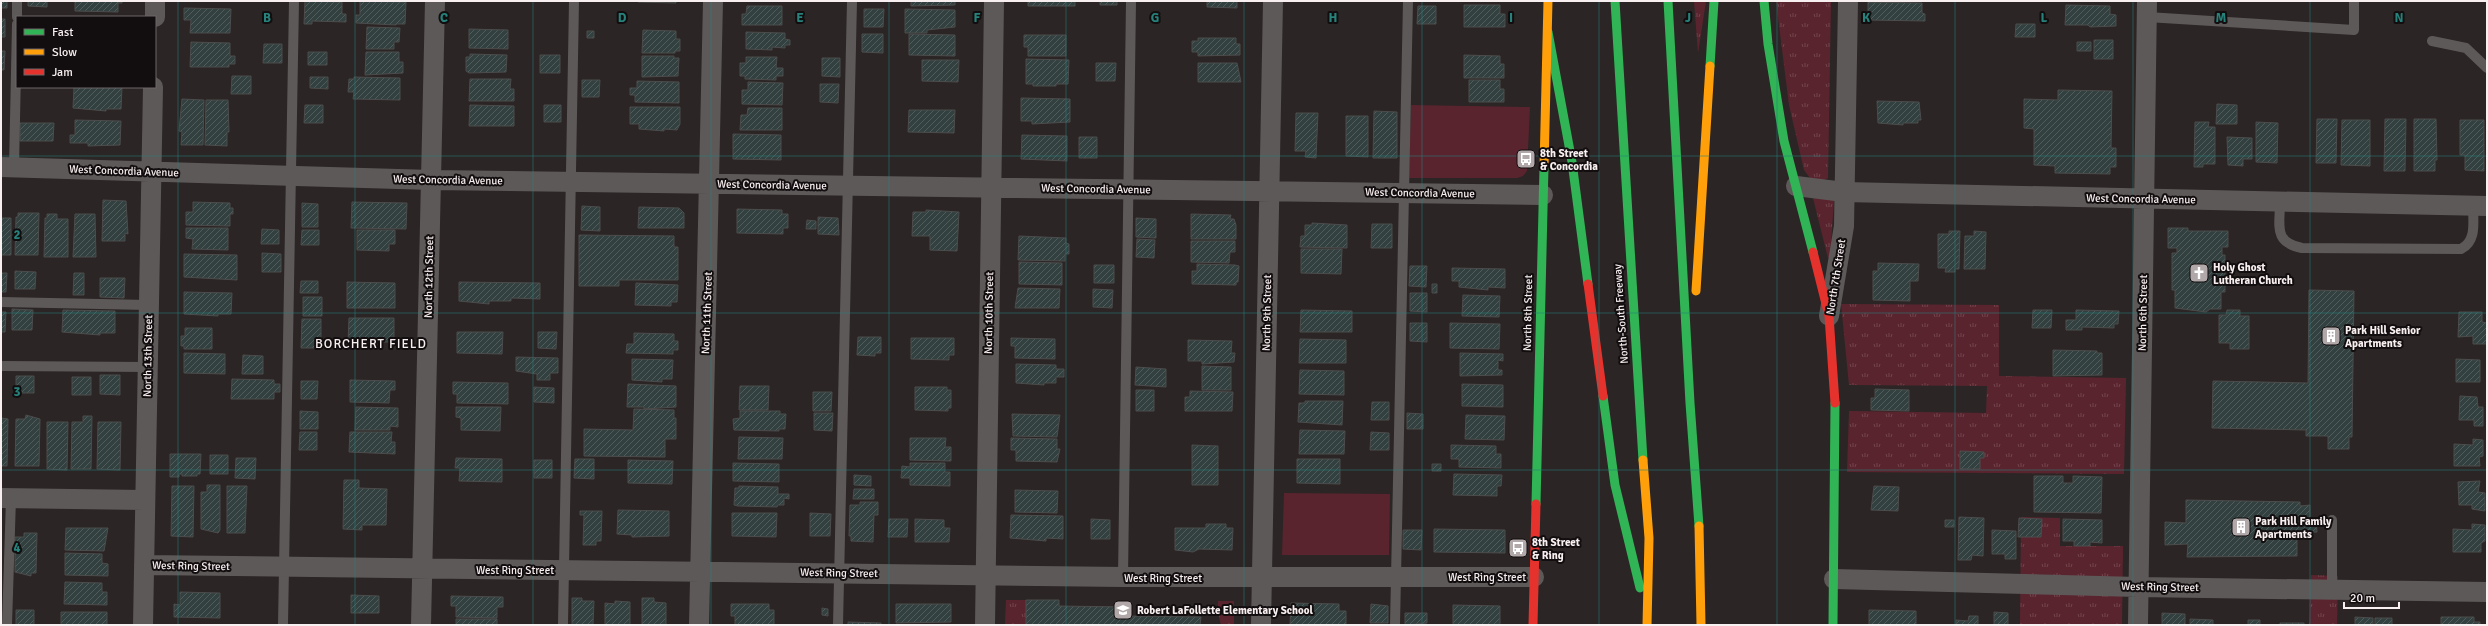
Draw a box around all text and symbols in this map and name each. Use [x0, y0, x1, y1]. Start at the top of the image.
text: B [263, 10, 271, 26]
text: C [440, 10, 448, 26]
text: D [618, 10, 627, 26]
text: E [796, 10, 804, 26]
text: F [974, 10, 981, 26]
text: G [1151, 10, 1159, 26]
text: H [1329, 10, 1337, 26]
text: I [1509, 10, 1513, 26]
text: J [1685, 10, 1691, 26]
text: K [1862, 10, 1870, 26]
text: L [2041, 10, 2048, 26]
text: M [2216, 10, 2227, 26]
text: N [2394, 10, 2404, 26]
legend [16, 16, 156, 88]
text: Fast [52, 25, 73, 40]
text: Slow [52, 45, 77, 60]
text: Jam [52, 65, 73, 80]
place label: 8th Street & Concordia [1540, 147, 1598, 173]
bus stop icon: 8th Street & Concordia [1515, 148, 1537, 170]
street label: West Concordia Avenue [69, 163, 179, 179]
street label: West Concordia Avenue [393, 173, 503, 187]
street label: West Concordia Avenue [717, 178, 827, 192]
street label: West Concordia Avenue [1041, 182, 1151, 196]
street label: West Concordia Avenue [1365, 186, 1475, 200]
street label: West Concordia Avenue [2086, 192, 2196, 206]
text: 2 [13, 227, 21, 243]
street label: North 12th Street [422, 235, 436, 318]
street label: North 7th Street [1824, 238, 1848, 316]
place label: Holy Ghost Lutheran Church [2213, 261, 2293, 287]
church icon: Holy Ghost Lutheran Church [2188, 262, 2210, 284]
street label: North-South Freeway [1611, 263, 1631, 364]
street label: North 11th Street [699, 271, 715, 354]
street label: North 10th Street [982, 271, 996, 354]
street label: North 9th Street [1260, 274, 1274, 351]
street label: North 8th Street [1521, 274, 1535, 351]
street label: North 6th Street [2136, 274, 2150, 351]
street label: North 13th Street [141, 314, 155, 397]
place label: Park Hill Senior Apartments [2345, 324, 2421, 350]
building icon: Park Hill Senior Apartments [2320, 325, 2342, 347]
district label: BORCHERT FIELD [315, 336, 427, 352]
text: 3 [13, 384, 21, 400]
place label: Park Hill Family Apartments [2255, 515, 2332, 541]
building icon: Park Hill Family Apartments [2230, 516, 2252, 538]
place label: 8th Street & Ring [1532, 536, 1580, 562]
bus stop icon: 8th Street & Ring [1507, 537, 1529, 559]
text: 4 [13, 540, 21, 556]
street label: West Ring Street [152, 559, 230, 573]
street label: West Ring Street [476, 564, 554, 577]
street label: West Ring Street [800, 566, 878, 580]
street label: West Ring Street [1448, 571, 1526, 584]
street label: West Ring Street [1124, 572, 1202, 585]
street label: West Ring Street [2121, 580, 2199, 594]
scale bar [2344, 584, 2399, 610]
text: 20 m [2350, 591, 2375, 606]
school or university icon: Robert LaFollette Elementary School [1112, 599, 1134, 621]
place label: Robert LaFollette Elementary School [1137, 604, 1313, 617]

